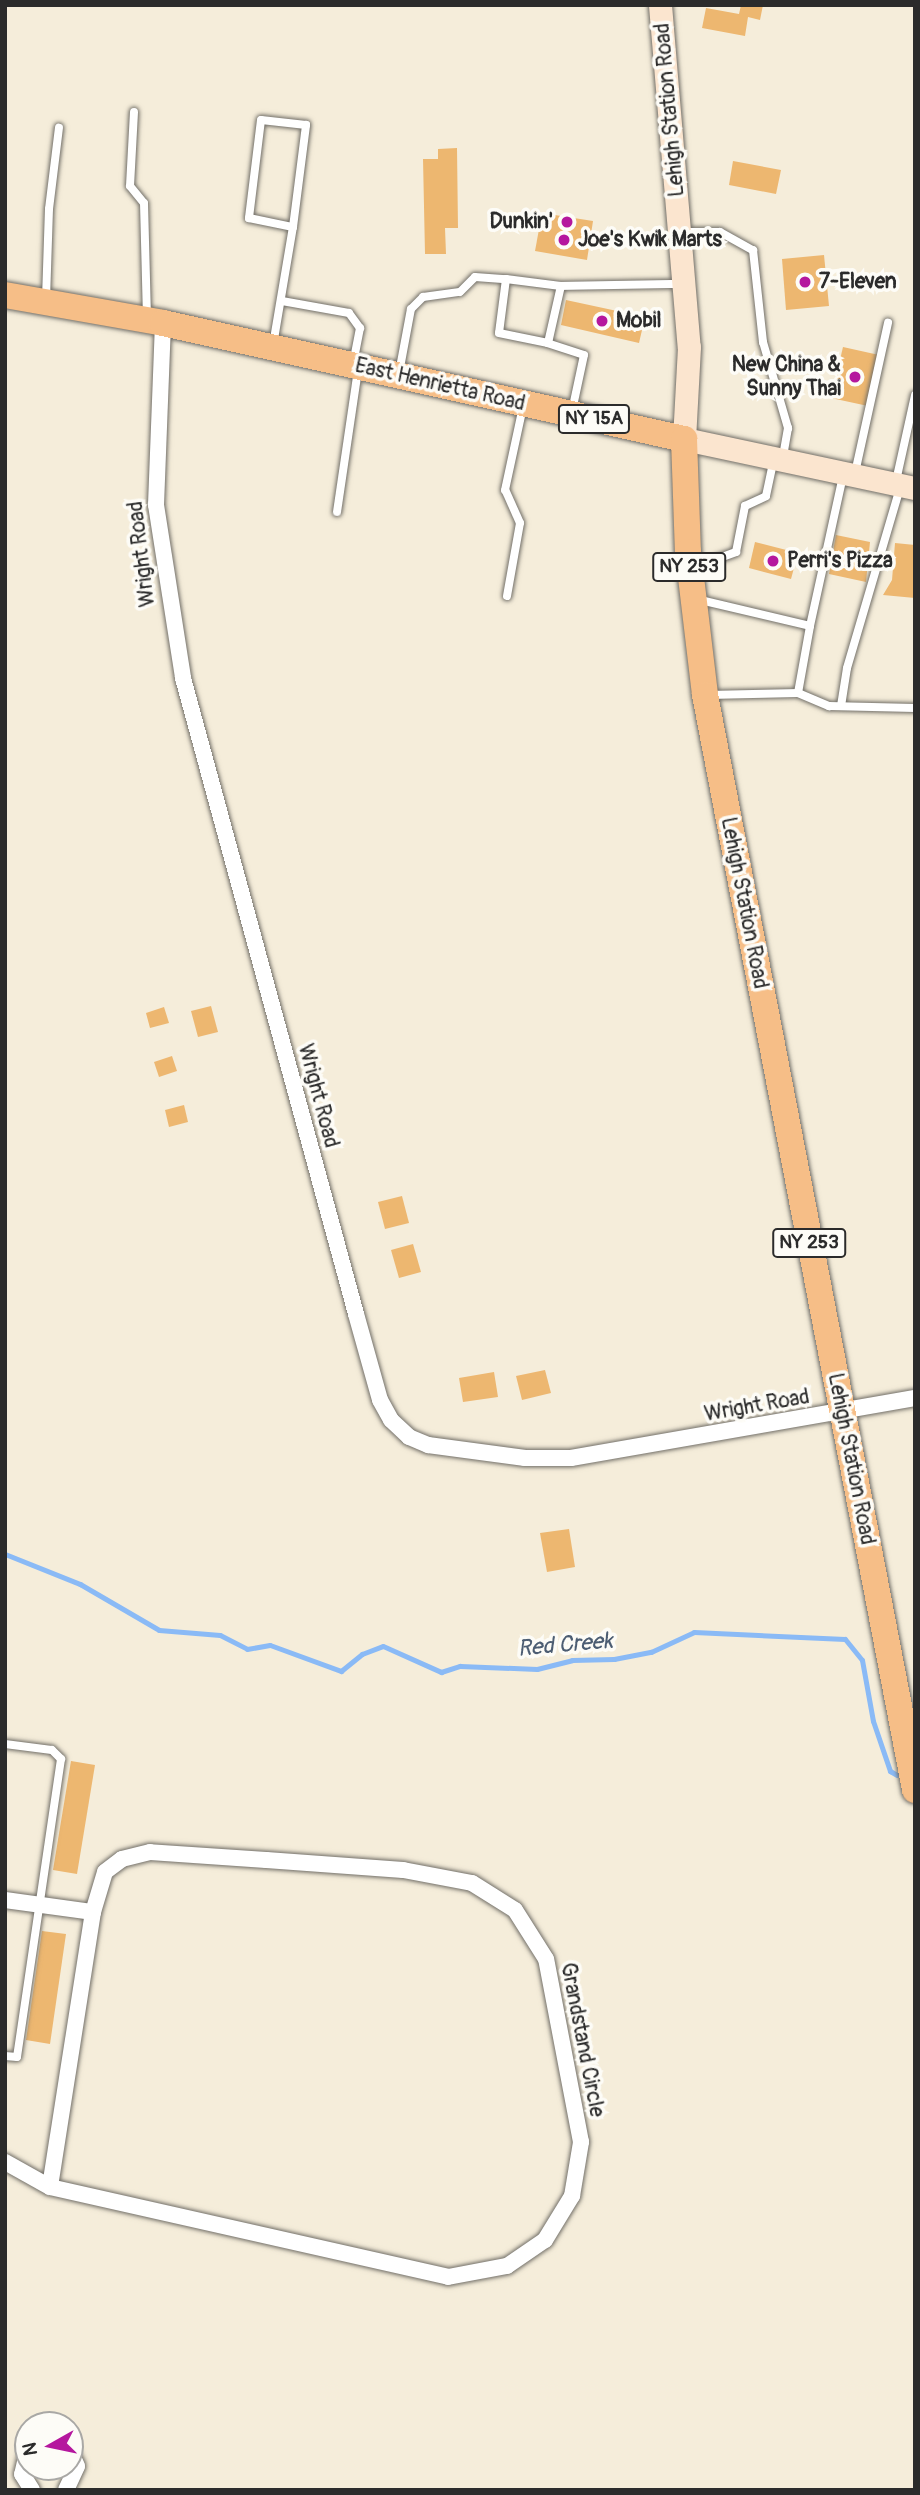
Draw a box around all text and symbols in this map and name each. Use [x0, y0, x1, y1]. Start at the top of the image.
street label: Lehigh Station Road [650, 22, 690, 198]
place label: Dunkin' [489, 209, 553, 235]
marker: Dunkin' [559, 214, 575, 230]
place label: Joe's Kwik Marts [578, 227, 722, 253]
marker: Joe's Kwik Marts [556, 232, 572, 248]
place label: 7-Eleven [819, 269, 897, 295]
marker: 7-Eleven [797, 274, 813, 290]
place label: Mobil [616, 308, 661, 334]
marker: Mobil [594, 313, 610, 329]
place label: New China & Sunny Thai [732, 352, 841, 402]
street label: East Henrietta Road [353, 353, 527, 417]
marker: New China & Sunny Thai [847, 369, 863, 385]
road number: NY 15A [557, 404, 631, 434]
street label: Wright Road [123, 500, 161, 608]
place label: Perri's Pizza [787, 548, 893, 574]
road number: NY 253 [650, 552, 728, 582]
marker: Perri's Pizza [765, 553, 781, 569]
street label: Lehigh Station Road [715, 815, 773, 991]
street label: Wright Road [292, 1041, 344, 1151]
road number: NY 253 [770, 1228, 848, 1259]
street label: Lehigh Station Road [822, 1371, 880, 1547]
street label: Wright Road [702, 1384, 812, 1428]
water label: Red Creek [516, 1627, 614, 1663]
street label: Grandstand Circle [555, 1961, 609, 2119]
north arrow [14, 2411, 84, 2481]
text: N [17, 2441, 43, 2457]

